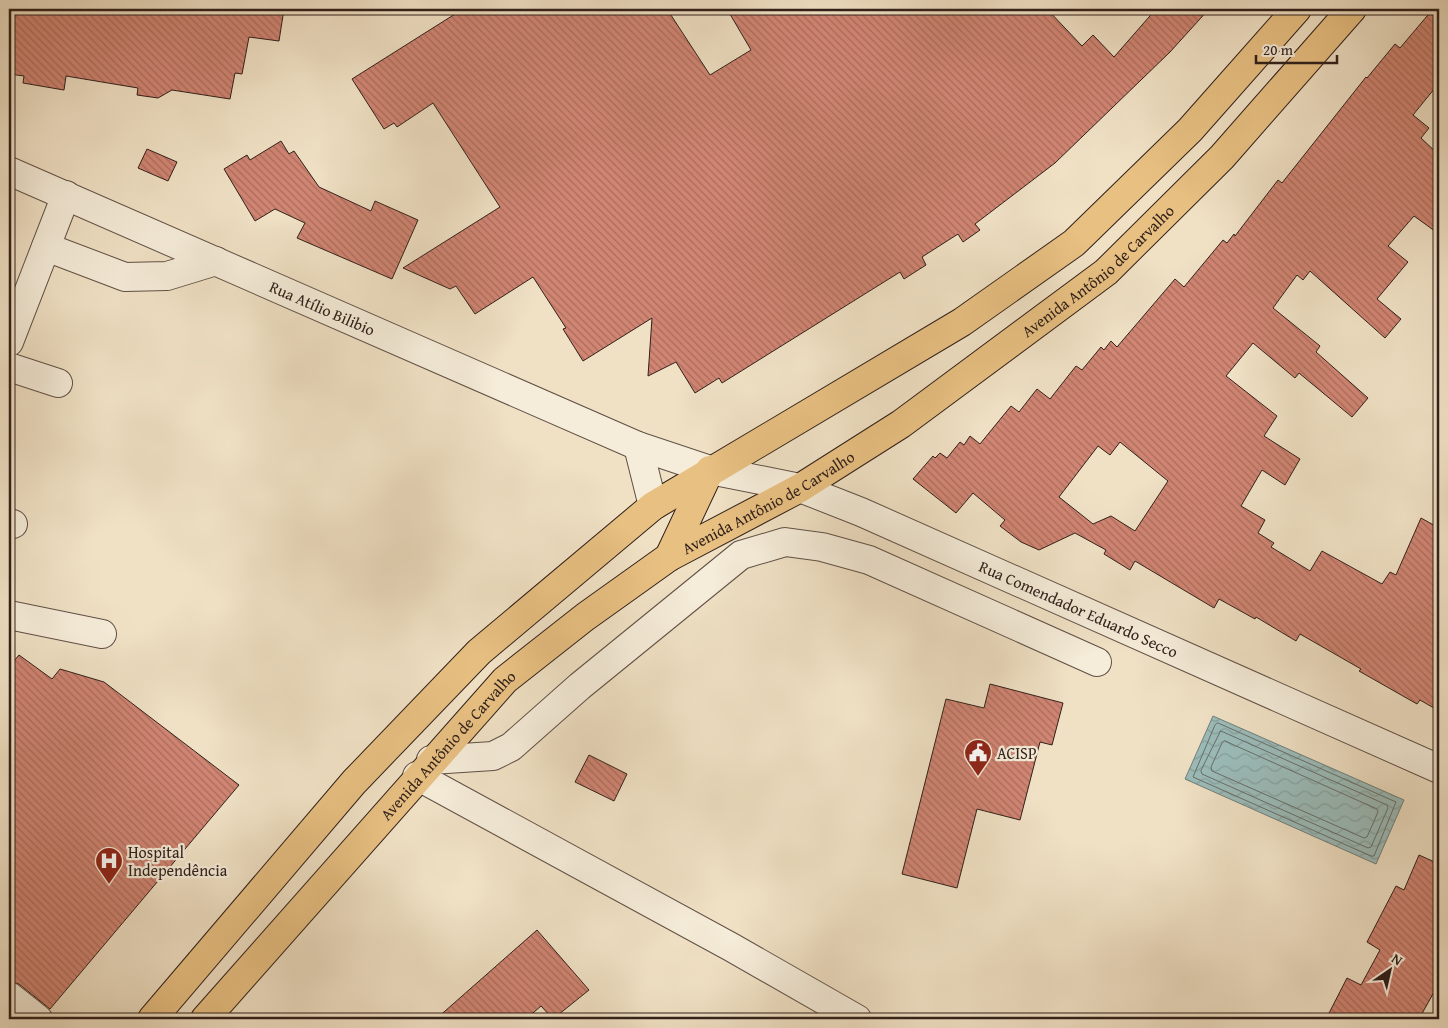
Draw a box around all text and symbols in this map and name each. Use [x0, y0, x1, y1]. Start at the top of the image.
scale bar [1256, 32, 1337, 64]
text: 20 m [1263, 39, 1294, 60]
street label: Avenida Antônio de Carvalho [1016, 199, 1179, 343]
street label: Rua Atílio Bilibio [266, 274, 379, 342]
street label: Avenida Antônio de Carvalho [678, 445, 859, 560]
street label: Rua Comendador Eduardo Secco [975, 554, 1182, 664]
street label: Avenida Antônio de Carvalho [374, 664, 521, 826]
public building icon: ACISP [963, 738, 993, 777]
place label: ACISP [997, 741, 1037, 765]
place label: Hospital Independência [128, 840, 228, 882]
hospital icon: Hospital Independência [94, 846, 124, 885]
north arrow [1366, 946, 1416, 996]
text: N [1388, 948, 1407, 970]

